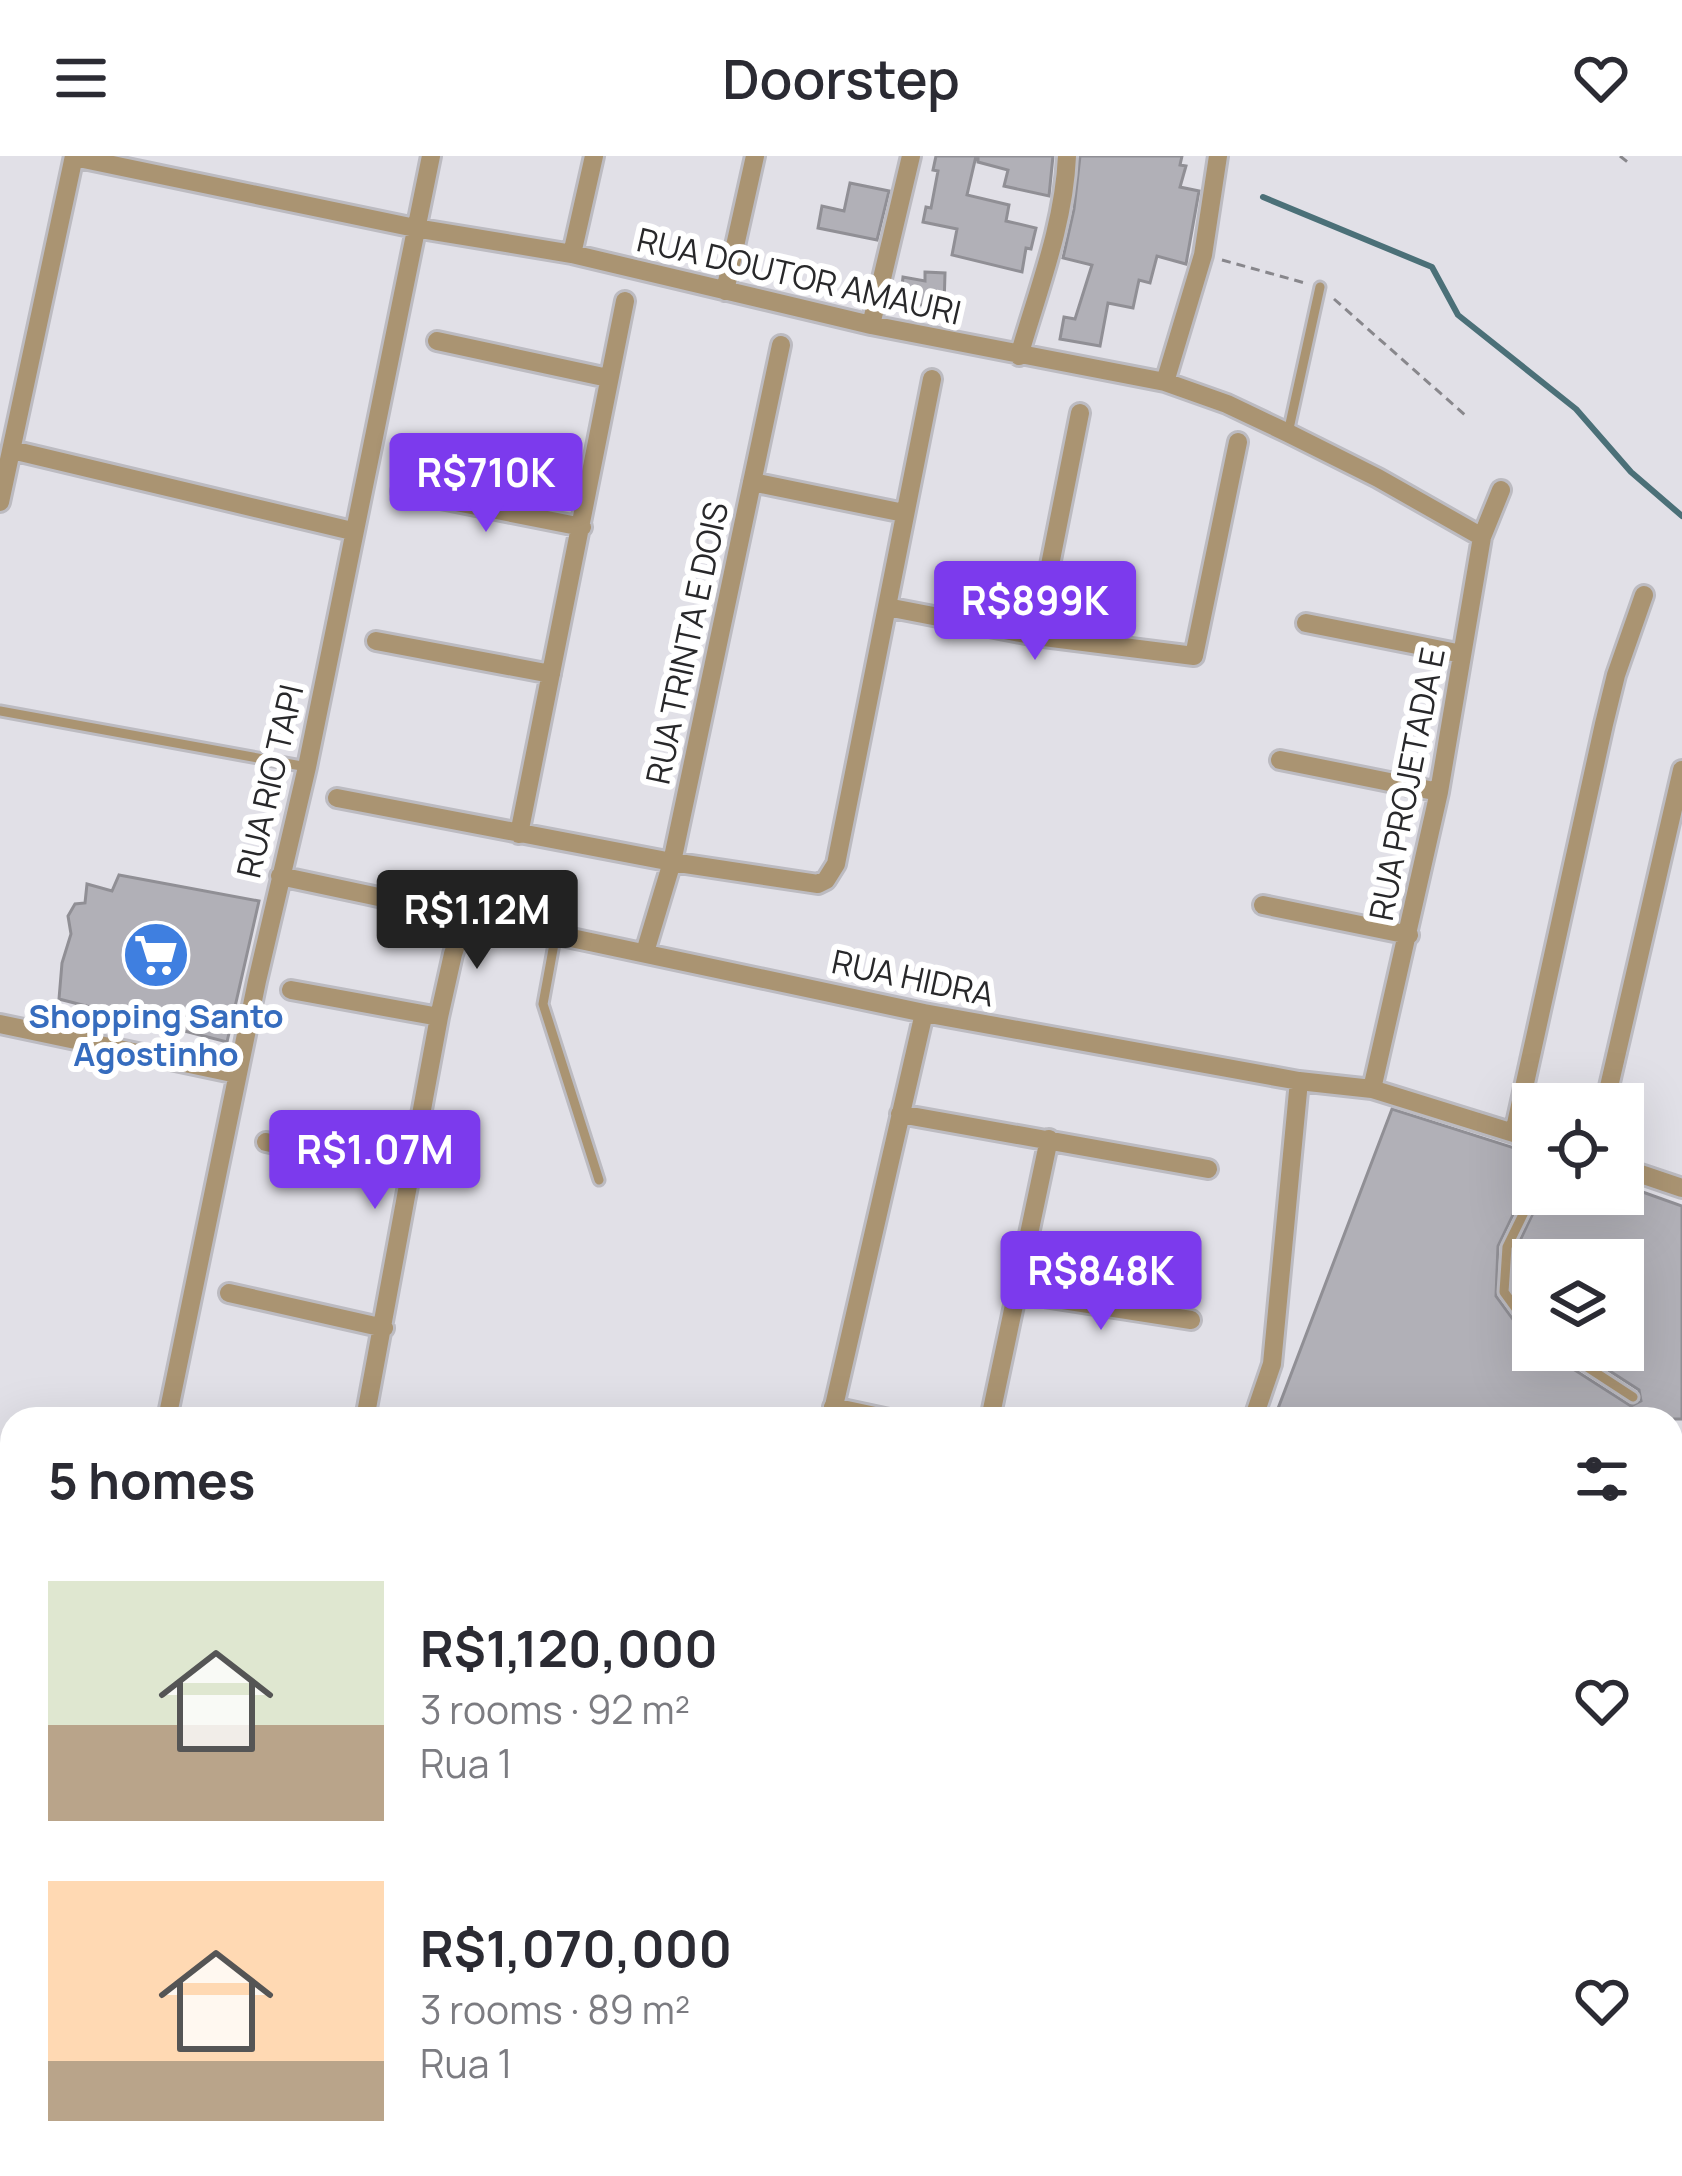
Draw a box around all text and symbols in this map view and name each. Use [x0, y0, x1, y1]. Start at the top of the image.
text: Doorstep [722, 41, 960, 115]
icon: menu [48, 45, 114, 111]
icon: heart [1568, 45, 1634, 111]
street label: RUA DOUTOR AMAURI [633, 216, 966, 335]
pin: R$710K [388, 433, 584, 535]
text: R$710K [416, 445, 556, 499]
street label: RUA TRINTA E DOIS [635, 498, 738, 788]
pin: R$899K [937, 561, 1133, 663]
text: R$899K [961, 573, 1109, 627]
street label: RUA PROJETADA E [1358, 644, 1455, 924]
street label: RUA RIO TAPI [225, 680, 314, 882]
pin: R$1.12M [366, 870, 588, 972]
text: R$1.12M [404, 882, 550, 936]
supermarket icon: Shopping Santo Agostinho [121, 920, 191, 990]
street label: RUA HIDRA [828, 938, 998, 1017]
place label: Shopping Santo Agostinho [28, 993, 284, 1076]
map controls [1512, 1083, 1644, 1371]
button: locate [1512, 1083, 1644, 1215]
pin: R$1.07M [264, 1110, 486, 1212]
text: R$1.07M [296, 1122, 454, 1176]
pin: R$848K [1003, 1231, 1199, 1333]
button: layers [1512, 1239, 1644, 1371]
text: R$848K [1028, 1243, 1174, 1297]
text: 5 homes [48, 1445, 255, 1514]
icon: filters [1569, 1446, 1635, 1512]
text: R$1,120,000 [420, 1613, 718, 1682]
icon: home [144, 1629, 288, 1773]
icon: heart [1569, 1668, 1635, 1734]
text: 3 rooms · 92 m² [420, 1682, 690, 1736]
text: Rua 1 [420, 1736, 512, 1790]
text: R$1,070,000 [420, 1913, 732, 1982]
icon: home [144, 1929, 288, 2073]
icon: heart [1569, 1968, 1635, 2034]
text: 3 rooms · 89 m² [420, 1982, 690, 2036]
text: Rua 1 [420, 2036, 512, 2090]

